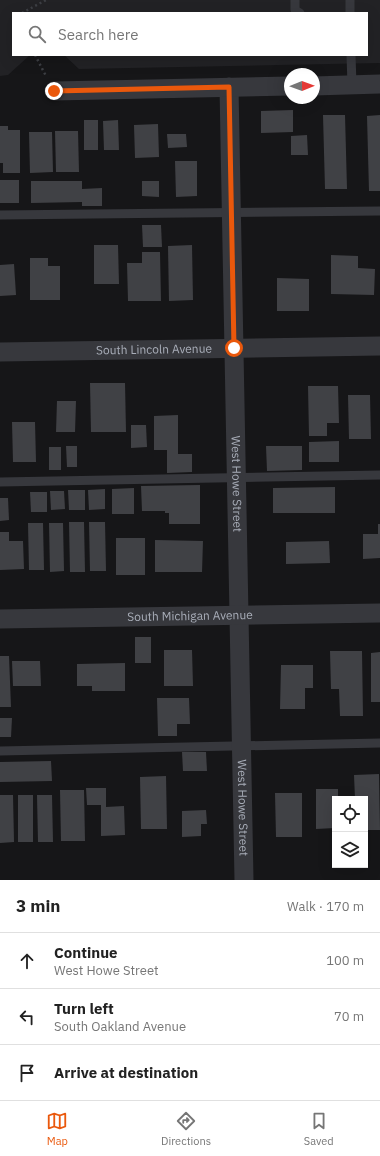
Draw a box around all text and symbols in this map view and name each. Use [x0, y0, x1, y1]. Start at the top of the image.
search box [12, 12, 368, 56]
icon: search [26, 23, 48, 45]
text: Search here [58, 25, 138, 44]
north arrow [284, 68, 320, 104]
route end [45, 82, 63, 100]
route start [225, 339, 243, 357]
street label: South Lincoln Avenue [96, 341, 213, 357]
street label: West Howe Street [229, 435, 245, 532]
street label: South Michigan Avenue [127, 607, 253, 624]
street label: West Howe Street [235, 759, 252, 856]
map controls [332, 796, 368, 868]
button: locate [332, 796, 368, 832]
button: layers [332, 832, 368, 868]
text: 3 min [16, 895, 60, 917]
text: Walk · 170 m [287, 898, 364, 915]
text: Continue [54, 943, 118, 962]
icon: ahead [16, 950, 38, 972]
text: 100 m [326, 952, 364, 969]
text: West Howe Street [54, 962, 159, 979]
text: Turn left [54, 999, 114, 1018]
icon: left [16, 1006, 38, 1028]
text: 70 m [334, 1008, 364, 1025]
text: South Oakland Avenue [54, 1018, 186, 1035]
icon: arrive [16, 1062, 38, 1084]
text: Arrive at destination [54, 1063, 198, 1082]
tab: Map [46, 1110, 68, 1148]
tab: Directions [161, 1110, 211, 1148]
tab: Saved [304, 1110, 334, 1148]

